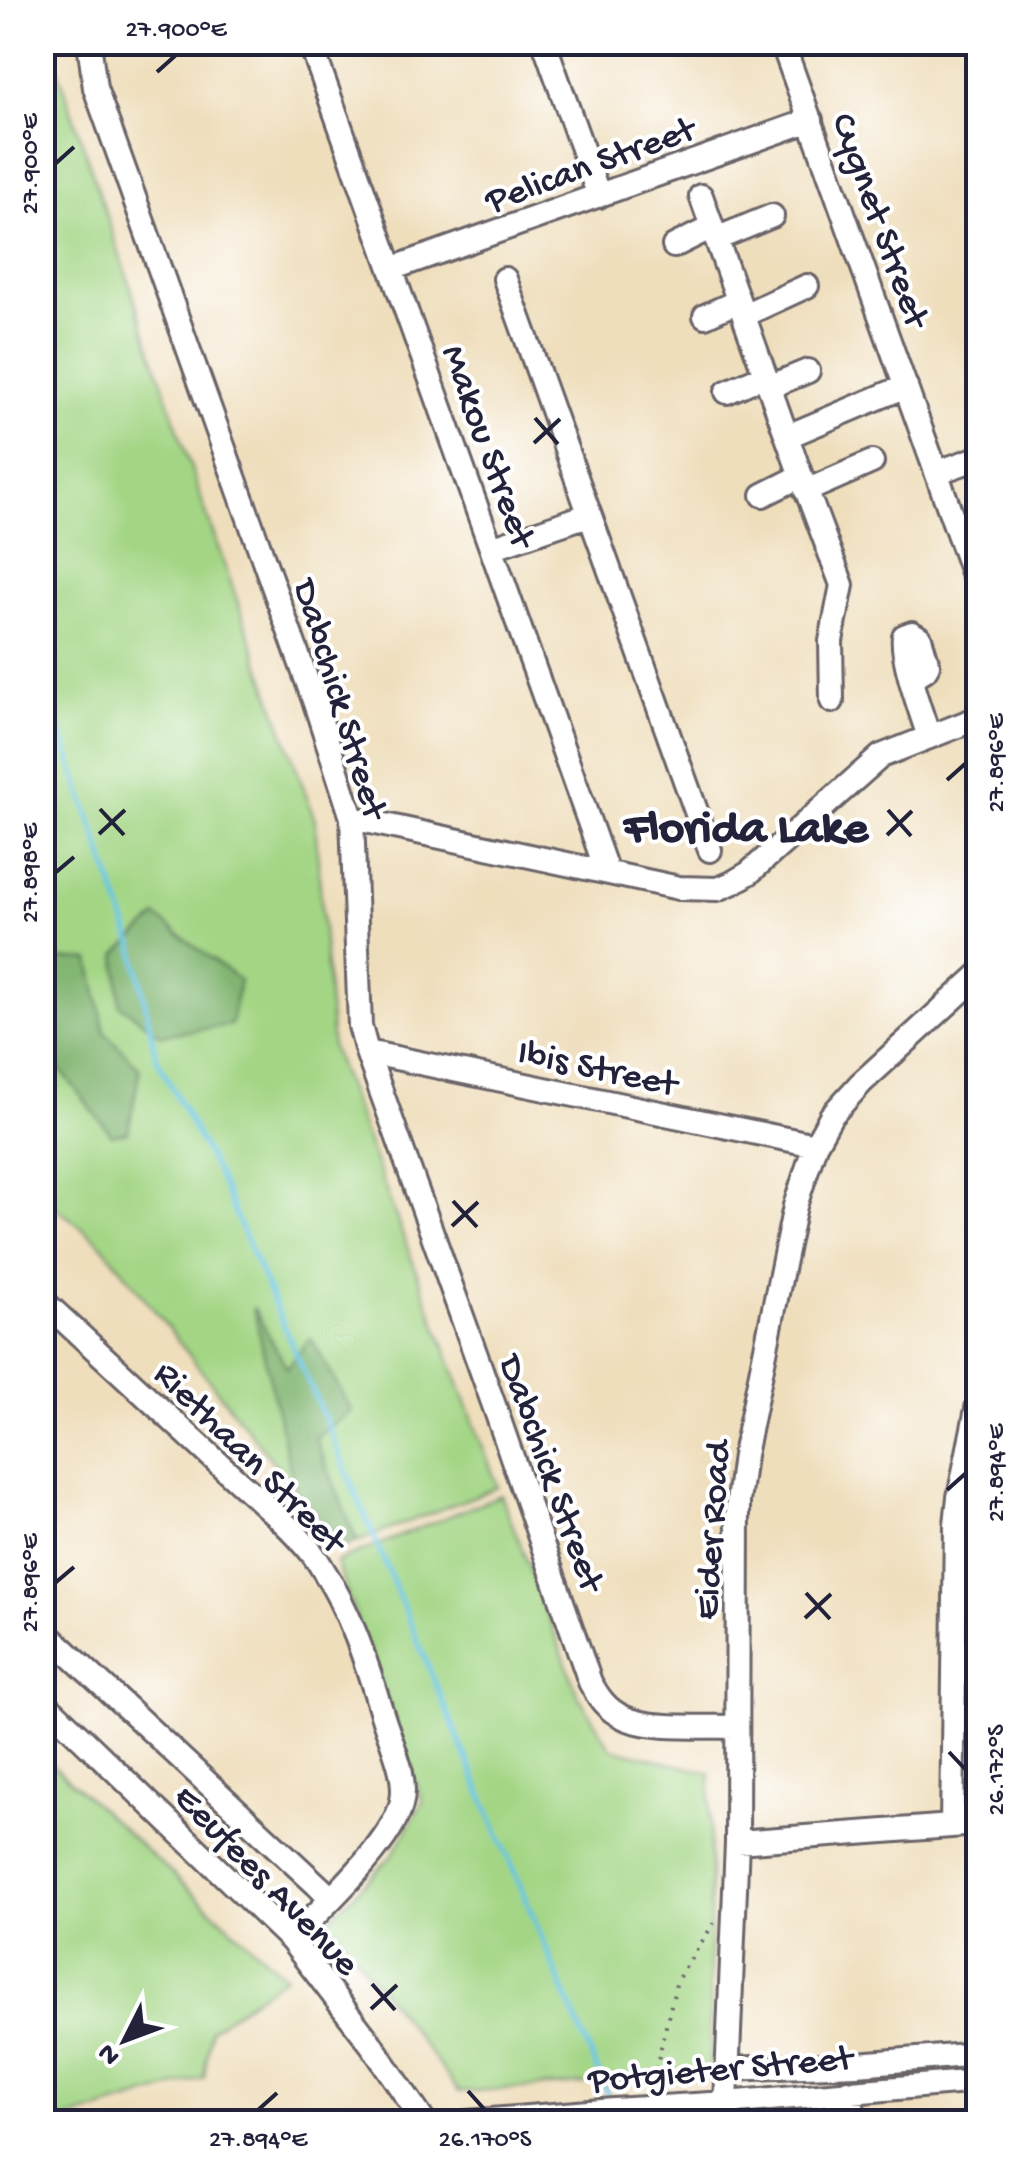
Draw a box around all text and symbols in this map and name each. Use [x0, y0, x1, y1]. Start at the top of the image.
text: 27.900°E [126, 17, 228, 46]
street label: Pelican Street [479, 108, 705, 226]
street label: Cygnet Street [818, 108, 938, 337]
text: 27.900°E [18, 112, 47, 214]
street label: Makou Street [428, 340, 544, 558]
street label: Dabchick Street [279, 572, 396, 828]
text: 27.896°E [984, 712, 1013, 812]
district label: Florida Lake [622, 803, 869, 860]
text: 27.898°E [18, 822, 47, 923]
street label: Ibis Street [513, 1033, 684, 1110]
street label: Dabchick Street [484, 1347, 613, 1601]
street label: Riethaan Street [142, 1354, 356, 1567]
text: 27.894°E [984, 1423, 1013, 1522]
street label: Eider Road [687, 1437, 743, 1621]
text: 27.896°E [18, 1532, 47, 1632]
text: 26.172°S [984, 1724, 1013, 1815]
street label: Eeufees Avenue [162, 1777, 367, 1987]
north arrow [75, 1990, 175, 2090]
text: N [91, 2036, 128, 2072]
street label: Potgieter Street [586, 2038, 858, 2106]
text: 27.894°E [209, 2127, 308, 2156]
text: 26.170°S [439, 2127, 532, 2156]

